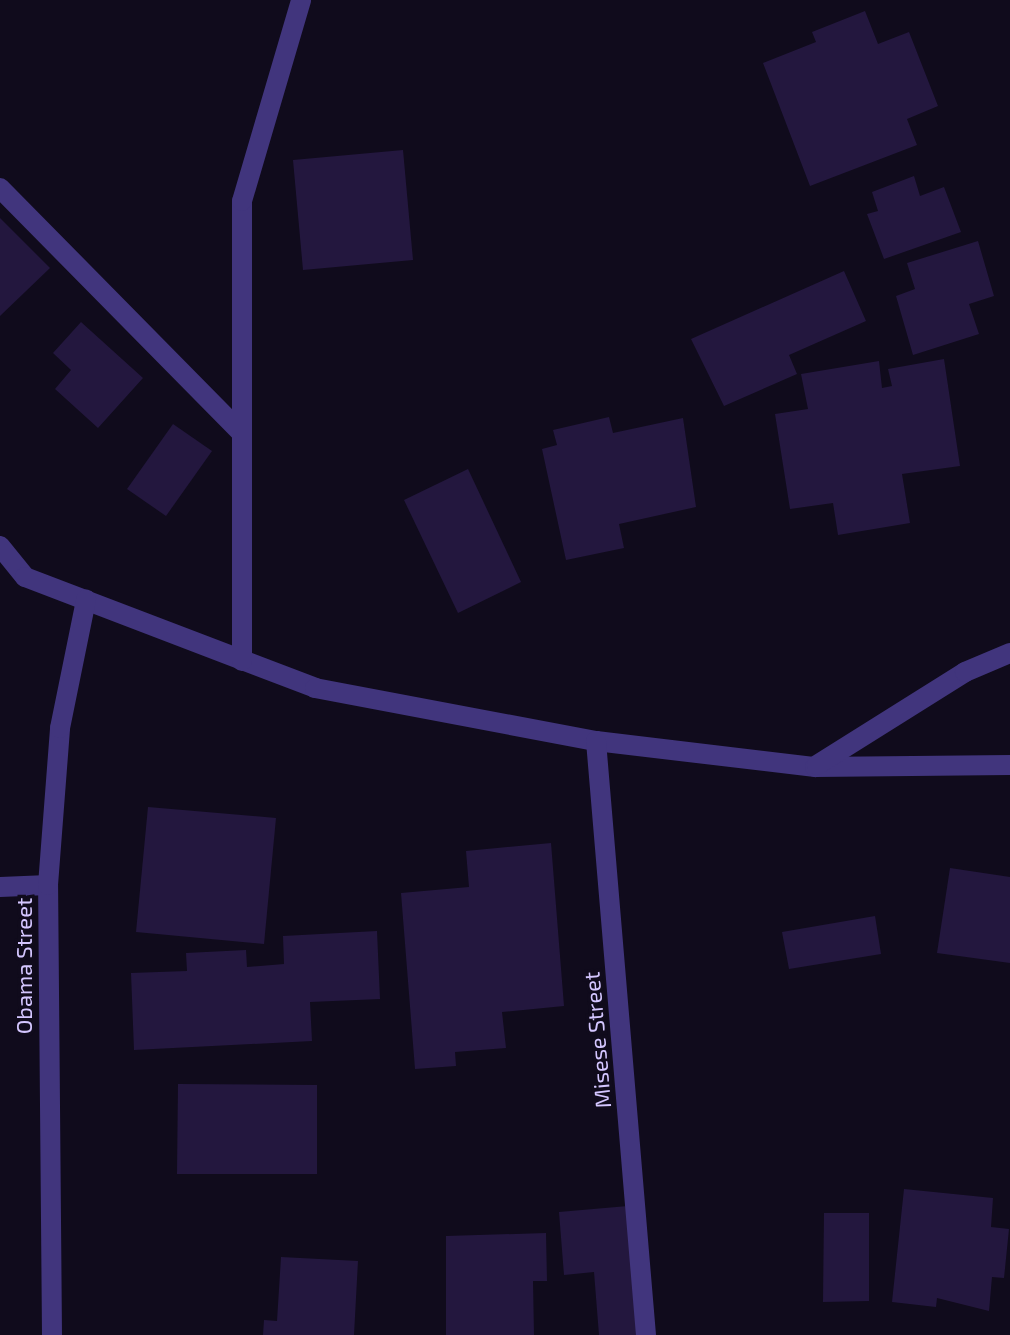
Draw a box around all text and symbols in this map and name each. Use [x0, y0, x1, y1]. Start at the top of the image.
street label: Obama Street [11, 898, 37, 1034]
street label: Misese Street [578, 971, 616, 1109]

